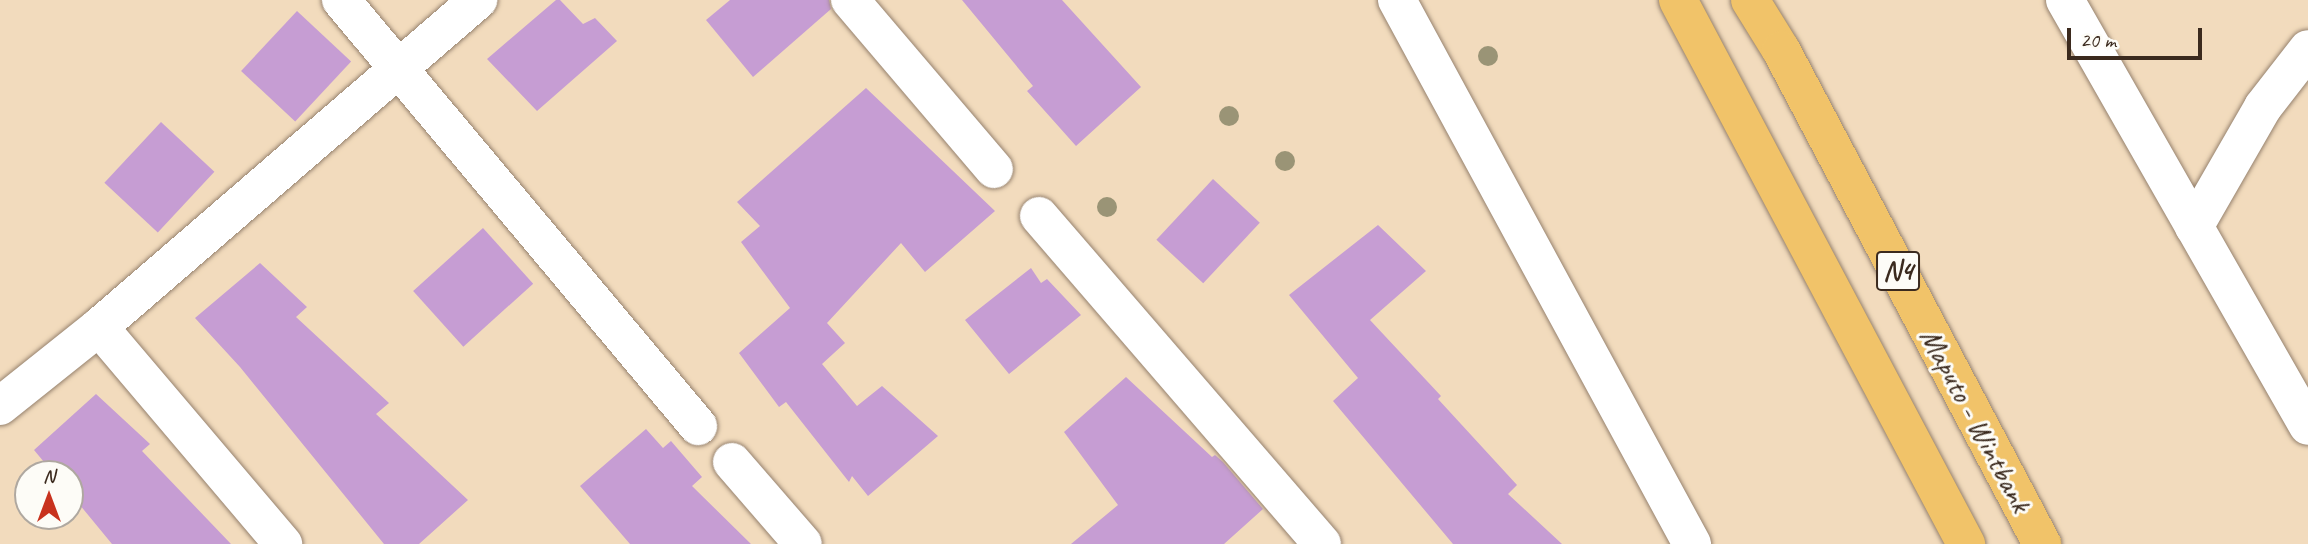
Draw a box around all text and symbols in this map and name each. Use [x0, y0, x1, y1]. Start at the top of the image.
scale bar [2070, 14, 2205, 58]
text: 20 m [2080, 27, 2116, 53]
road number: N4 [1875, 246, 1921, 296]
street label: Maputo - Wintbank [1912, 322, 2040, 518]
north arrow [14, 460, 84, 530]
text: N [43, 464, 55, 488]

